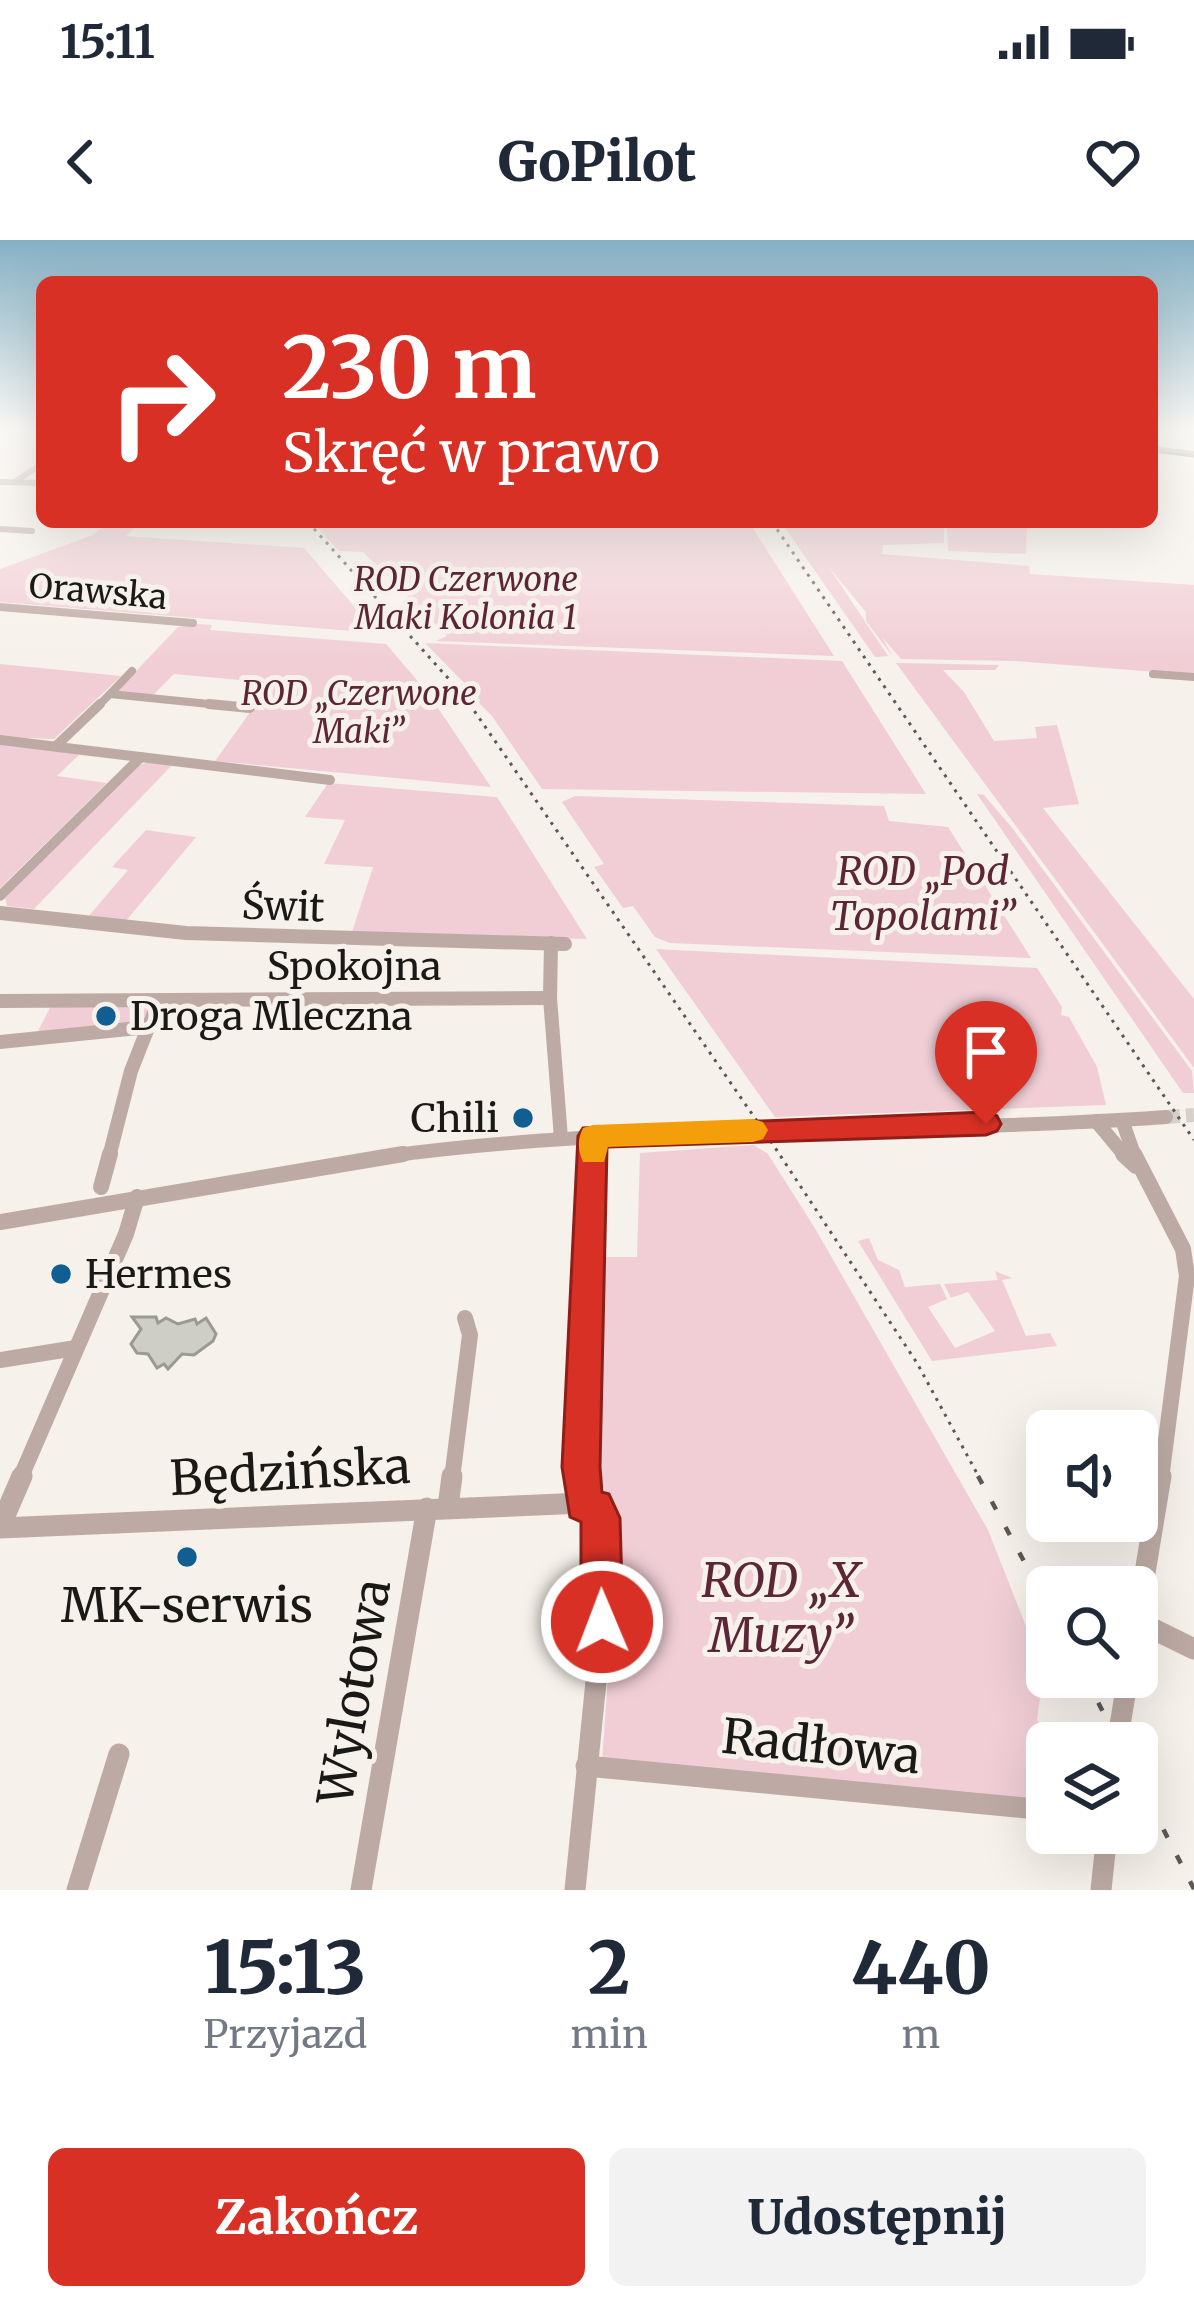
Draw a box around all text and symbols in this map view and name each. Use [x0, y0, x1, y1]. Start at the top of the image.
text: 15:11 [60, 14, 155, 70]
text: GoPilot [498, 128, 696, 196]
icon: back [48, 129, 114, 195]
icon: heart [1080, 129, 1146, 195]
text: 230 m [282, 315, 537, 421]
icon: right [84, 324, 240, 480]
text: Skręć w prawo [282, 419, 660, 487]
park label: ROD Czerwone Maki Kolonia 1 [353, 559, 578, 638]
street label: Orawska [27, 565, 169, 618]
park label: ROD „Czerwone Maki” [241, 673, 477, 752]
park label: ROD „Pod Topolami” [830, 847, 1017, 941]
street label: Świt [241, 880, 325, 932]
street label: Spokojna [267, 942, 441, 991]
place label: Droga Mleczna [130, 992, 413, 1041]
pin [935, 1001, 1037, 1124]
marker: Droga Mleczna [93, 1003, 119, 1029]
icon: arrive [953, 1019, 1019, 1085]
place label: Chili [411, 1094, 499, 1143]
marker: Chili [510, 1105, 536, 1131]
place label: Hermes [85, 1250, 232, 1299]
marker: Hermes [48, 1261, 74, 1287]
map controls [1026, 1410, 1158, 1854]
button: sound [1026, 1410, 1158, 1542]
street label: Będzińska [168, 1436, 412, 1508]
marker: MK-serwis [174, 1544, 200, 1570]
park label: ROD „X Muzy” [701, 1550, 864, 1665]
position arrow [539, 1559, 665, 1685]
button: search [1026, 1566, 1158, 1698]
street label: Wylotowa [304, 1574, 403, 1811]
place label: MK-serwis [61, 1575, 313, 1635]
street label: Radłowa [719, 1706, 923, 1786]
button: layers [1026, 1722, 1158, 1854]
text: 15:13 [204, 1922, 366, 2013]
text: 2 [588, 1922, 630, 2013]
text: 440 [851, 1922, 991, 2013]
text: Przyjazd [203, 2010, 367, 2059]
text: min [571, 2010, 648, 2059]
text: m [902, 2010, 940, 2059]
button: Zakończ [48, 2148, 585, 2286]
button: Udostępnij [609, 2148, 1146, 2286]

